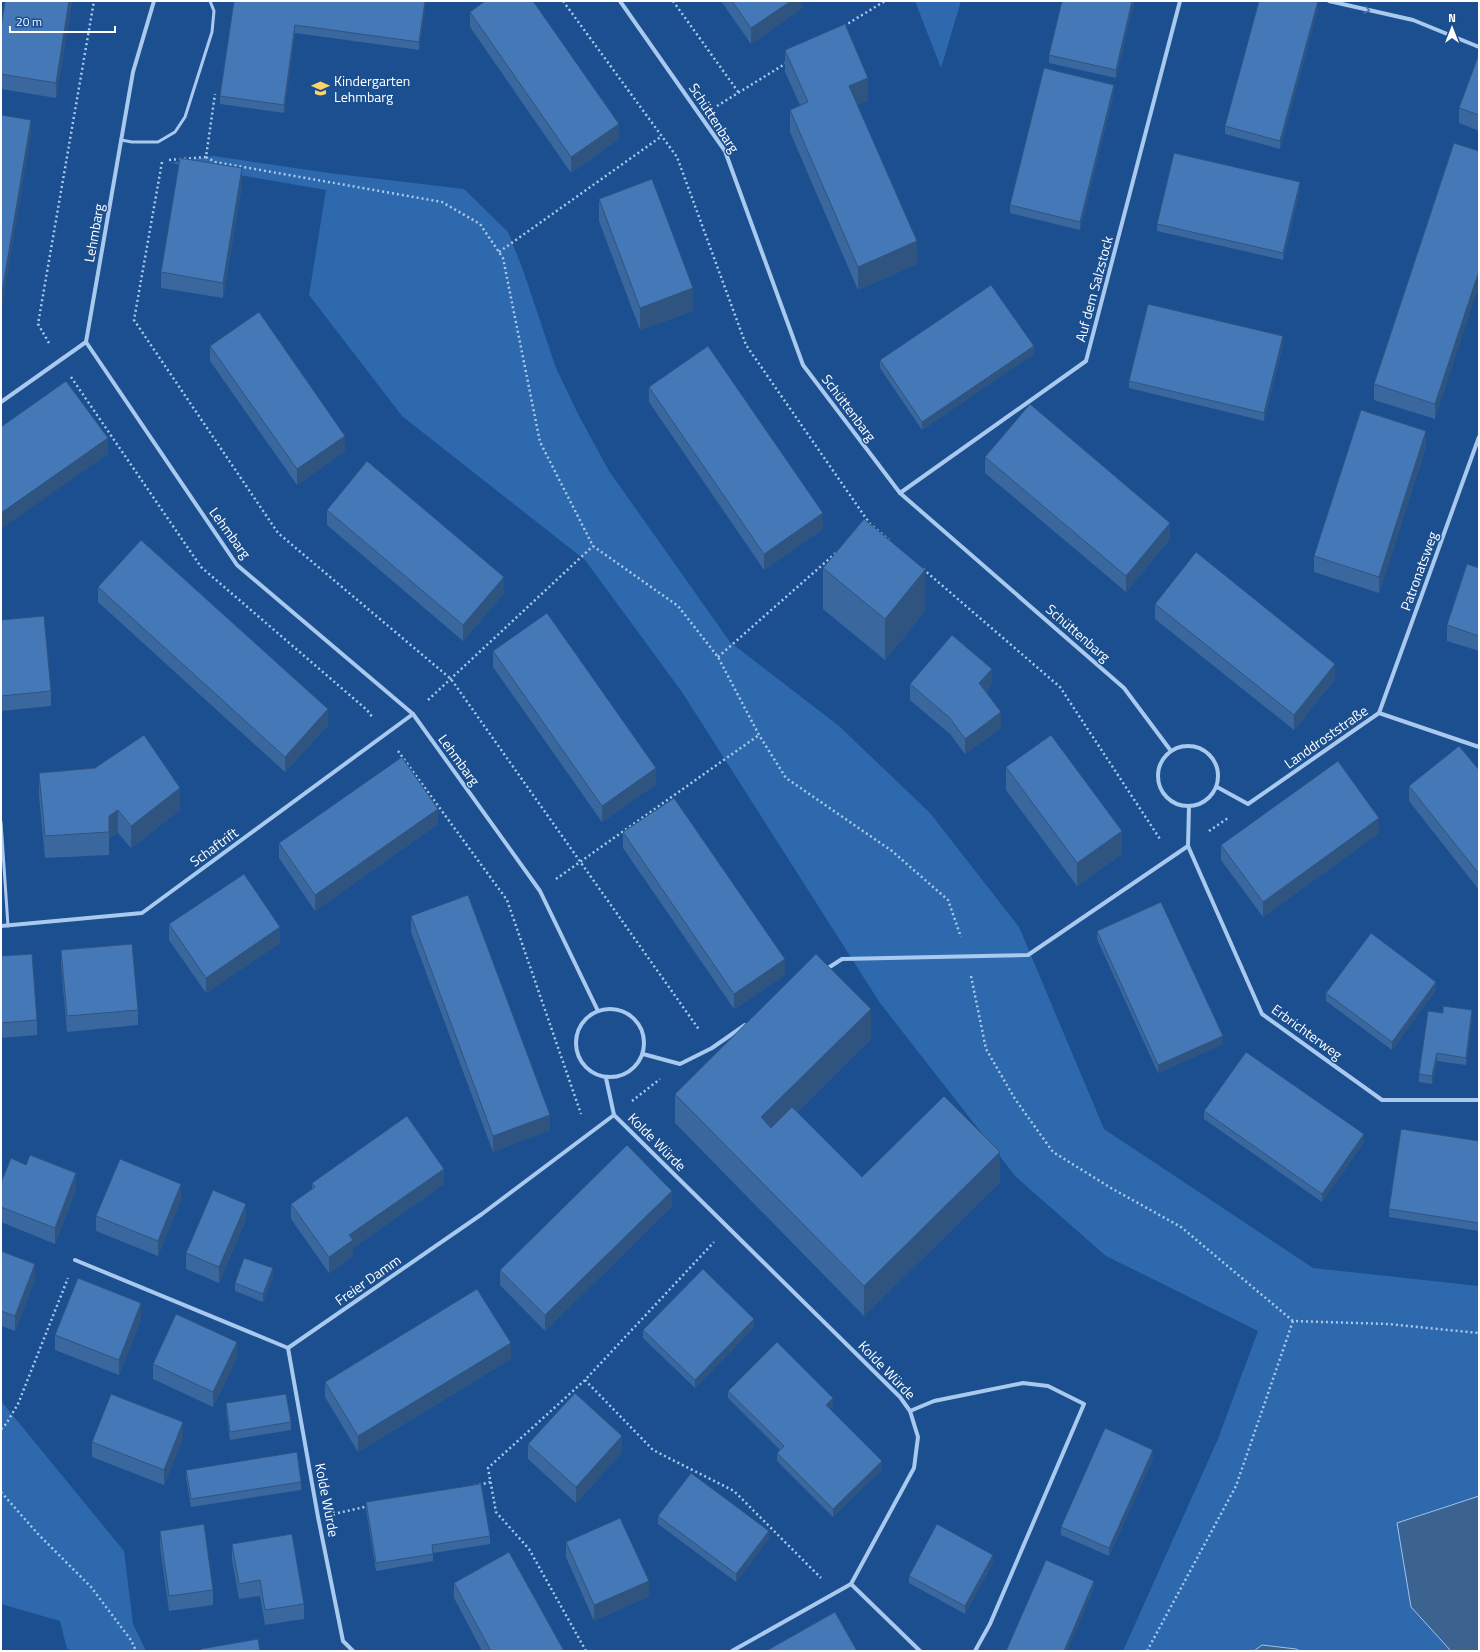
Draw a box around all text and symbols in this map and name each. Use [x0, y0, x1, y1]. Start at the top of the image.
one-way arrow [1364, 5, 1370, 13]
scale bar [10, 8, 115, 34]
north arrow [1432, 8, 1472, 48]
text: N [1448, 10, 1456, 26]
text: 20 m [16, 12, 42, 31]
place label: Kindergarten Lehmbarg [334, 70, 410, 107]
school or university icon: Kindergarten Lehmbarg [311, 79, 331, 99]
street label: Schüttenbarg [684, 79, 745, 157]
street label: Lehmbarg [78, 202, 109, 264]
street label: Auf dem Salzstock [1069, 233, 1118, 344]
street label: Schüttenbarg [817, 370, 882, 446]
street label: Lehmbarg [204, 503, 256, 563]
street label: Patronatsweg [1394, 528, 1443, 613]
street label: Schüttenbarg [1041, 599, 1115, 667]
street label: Landdroststraße [1280, 700, 1372, 773]
street label: Lehmbarg [433, 730, 485, 790]
street label: Schaftrift [185, 822, 242, 871]
street label: Erbrichterweg [1267, 999, 1347, 1065]
street label: Kolde Würde [624, 1108, 691, 1175]
street label: Freier Damm [330, 1249, 405, 1310]
street label: Kolde Würde [854, 1335, 921, 1404]
street label: Kolde Würde [310, 1461, 345, 1539]

